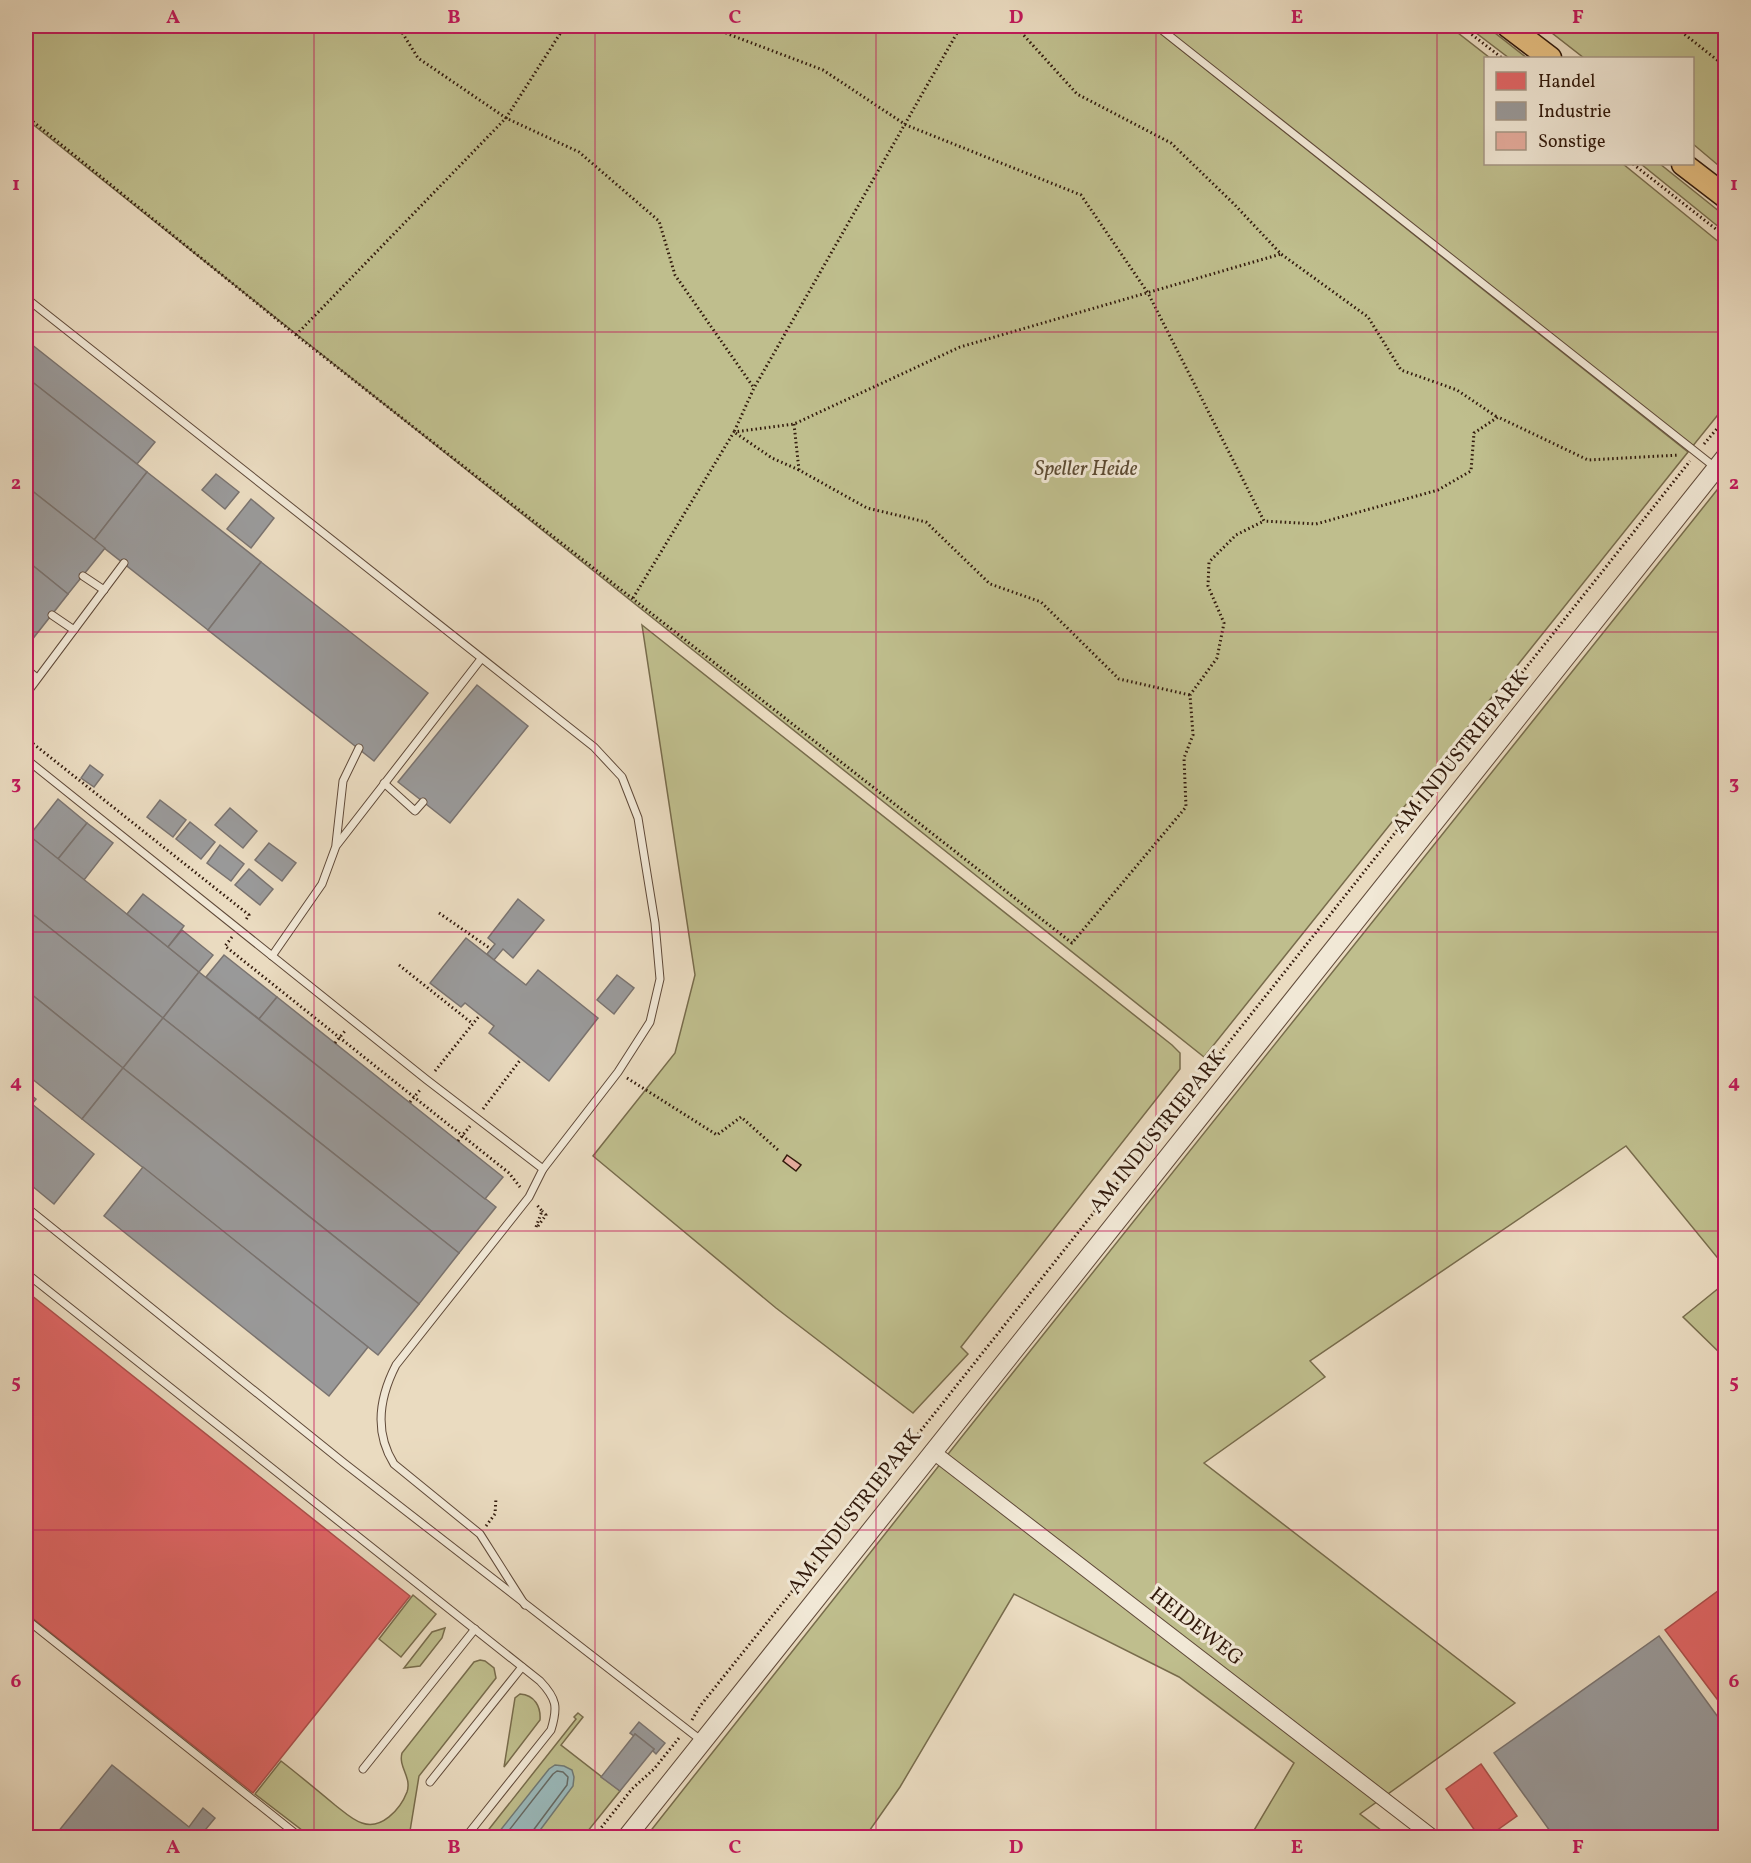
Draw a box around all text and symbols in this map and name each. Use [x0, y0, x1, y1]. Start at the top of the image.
text: A [166, 4, 180, 32]
text: B [447, 4, 461, 32]
text: C [729, 4, 742, 32]
text: D [1009, 4, 1023, 32]
text: E [1291, 4, 1303, 32]
text: F [1572, 4, 1584, 32]
legend [1484, 57, 1694, 165]
text: Handel [1538, 70, 1595, 95]
text: Industrie [1538, 100, 1611, 125]
text: Sonstige [1538, 130, 1605, 155]
text: 1 [12, 171, 20, 199]
text: 1 [1730, 171, 1738, 199]
park label: Speller Heide [1034, 455, 1138, 484]
text: 2 [11, 470, 21, 498]
text: 2 [1729, 470, 1739, 498]
street label: AM INDUSTRIEPARK [1386, 664, 1536, 840]
text: 3 [11, 770, 21, 798]
text: 3 [1729, 770, 1739, 798]
street label: AM INDUSTRIEPARK [1083, 1044, 1233, 1220]
text: 4 [10, 1069, 22, 1097]
text: 4 [1728, 1069, 1740, 1097]
text: 5 [11, 1369, 21, 1397]
text: 5 [1729, 1369, 1739, 1397]
street label: AM INDUSTRIEPARK [781, 1423, 929, 1601]
street label: HEIDEWEG [1143, 1581, 1249, 1673]
text: 6 [11, 1668, 22, 1696]
text: 6 [1729, 1668, 1740, 1696]
text: A [166, 1834, 180, 1862]
text: B [447, 1834, 461, 1862]
text: C [729, 1834, 742, 1862]
text: D [1009, 1834, 1023, 1862]
text: E [1291, 1834, 1303, 1862]
text: F [1572, 1834, 1584, 1862]

